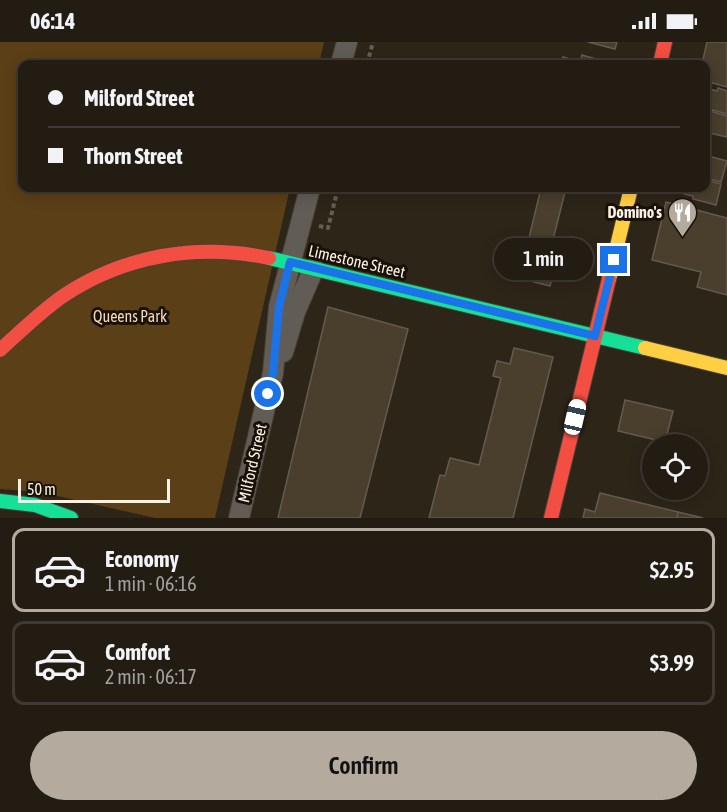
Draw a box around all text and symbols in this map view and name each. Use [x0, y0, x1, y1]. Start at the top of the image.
text: 06:14 [30, 8, 75, 34]
text: Milford Street [84, 85, 194, 111]
text: Thorn Street [84, 143, 183, 169]
restaurant icon: Domino's [667, 196, 699, 238]
place label: Domino's [607, 203, 662, 221]
callout: 1 min [494, 239, 593, 281]
street label: Limestone Street [307, 241, 407, 281]
route end [600, 246, 627, 273]
text: 1 min [523, 247, 564, 270]
park label: Queens Park [93, 307, 167, 325]
route start [254, 380, 281, 407]
car [562, 397, 588, 437]
street label: Milford Street [234, 422, 270, 504]
map controls [642, 434, 708, 500]
button: locate [642, 434, 708, 500]
scale bar [18, 476, 170, 504]
text: 50 m [27, 480, 56, 498]
icon: car [33, 543, 87, 597]
text: Economy [105, 546, 179, 572]
text: $2.95 [650, 557, 694, 583]
text: 1 min · 06:16 [105, 572, 197, 595]
icon: car [33, 636, 87, 690]
text: Comfort [105, 639, 170, 665]
text: $3.99 [650, 650, 694, 676]
text: 2 min · 06:17 [105, 665, 197, 688]
button: Confirm [30, 731, 697, 800]

